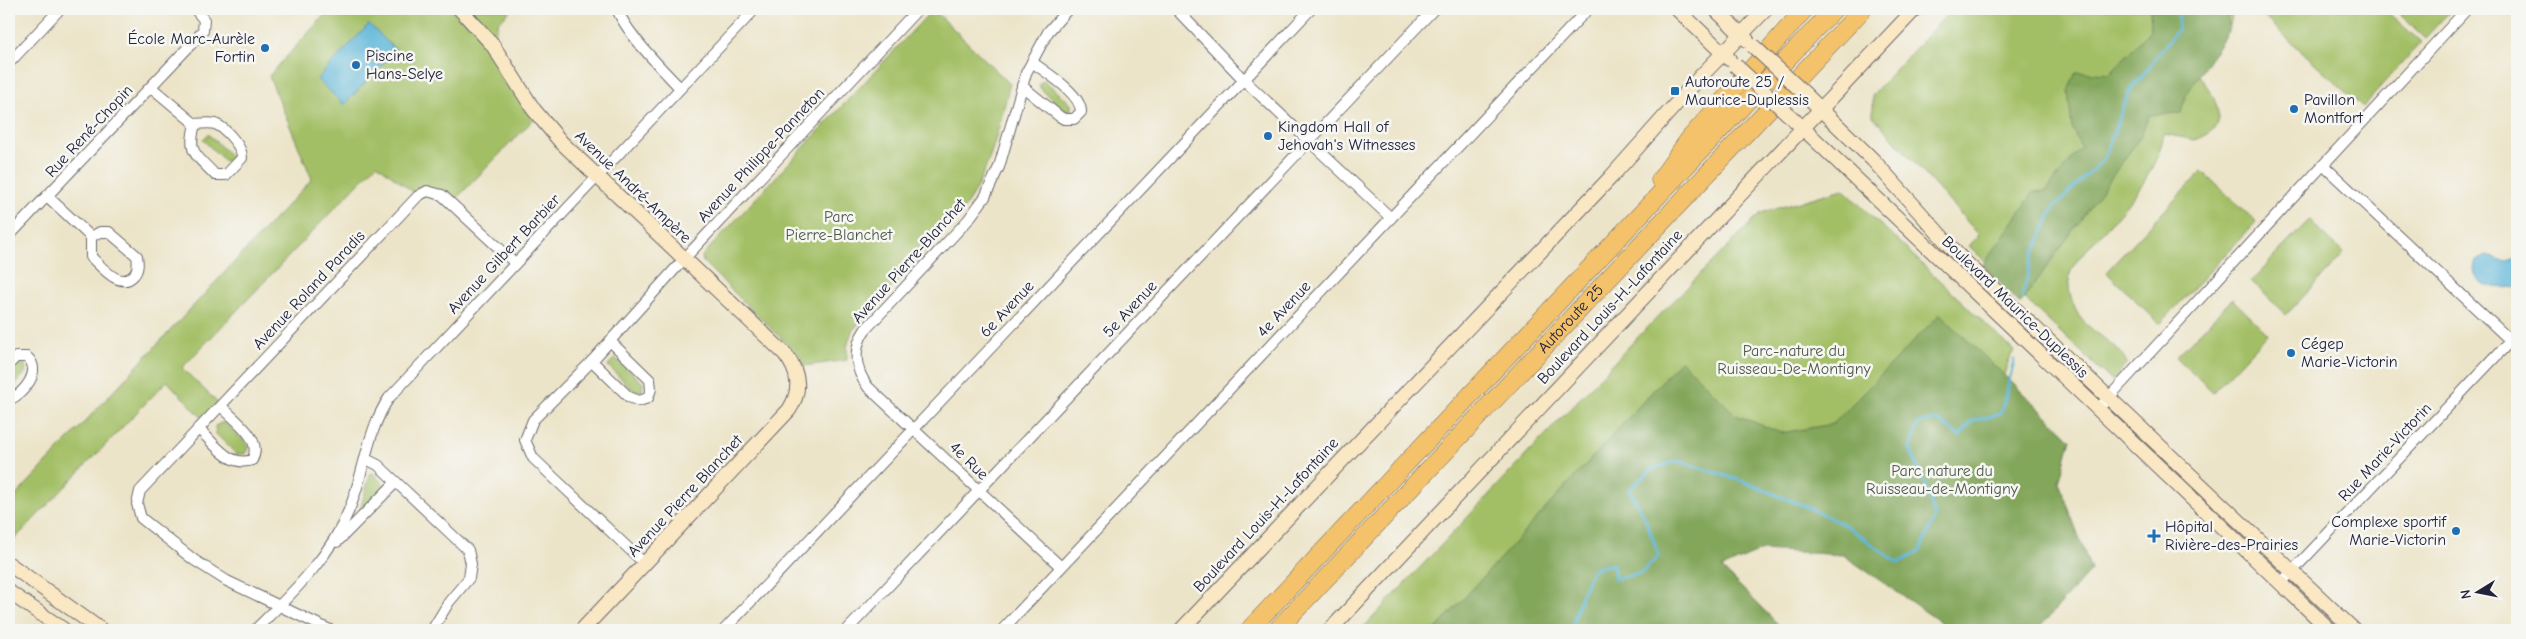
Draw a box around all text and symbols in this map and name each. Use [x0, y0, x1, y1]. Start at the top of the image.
place label: École Marc-Aurèle Fortin [128, 29, 255, 66]
marker: École Marc-Aurèle Fortin [259, 42, 271, 54]
place label: Piscine Hans-Selye [366, 47, 443, 83]
marker: Piscine Hans-Selye [350, 59, 362, 71]
place label: Autoroute 25 / Maurice-Duplessis [1685, 73, 1809, 109]
street label: Rue René-Chopin [42, 81, 136, 181]
street label: Avenue Philippe-Panneton [694, 84, 828, 226]
marker: Autoroute 25 / Maurice-Duplessis [1669, 85, 1681, 97]
place label: Pavillon Montfort [2304, 91, 2363, 127]
marker: Pavillon Montfort [2288, 103, 2300, 115]
place label: Kingdom Hall of Jehovah's Witnesses [1278, 118, 1416, 154]
street label: Avenue André-Ampère [571, 127, 695, 247]
marker: Kingdom Hall of Jehovah's Witnesses [1262, 130, 1274, 142]
street label: Avenue Gilbert Barbier [444, 190, 564, 317]
street label: Avenue Pierre-Blanchet [848, 195, 970, 327]
park label: Parc Pierre-Blanchet [786, 208, 893, 244]
street label: Boulevard Louis-H.-Lafontaine [1534, 226, 1686, 388]
street label: Avenue Roland Paradis [249, 227, 369, 353]
street label: Boulevard Maurice-Duplessis [1938, 232, 2092, 382]
street label: 6e Avenue [976, 277, 1038, 341]
street label: 5e Avenue [1099, 277, 1161, 341]
street label: 4e Avenue [1254, 277, 1314, 341]
street label: Autoroute 25 [1534, 281, 1607, 357]
place label: Cégep Marie-Victorin [2301, 335, 2398, 371]
park label: Parc-nature du Ruisseau-De-Montigny [1717, 342, 1872, 378]
marker: Cégep Marie-Victorin [2285, 347, 2297, 359]
street label: Rue Marie-Victorin [2335, 399, 2435, 505]
street label: Avenue Pierre Blanchet [624, 431, 746, 561]
street label: Boulevard Louis-H.-Lafontaine [1190, 434, 1342, 596]
street label: 4e Rue [946, 438, 992, 484]
park label: Parc nature du Ruisseau-de-Montigny [1866, 462, 2019, 498]
place label: Complexe sportif Marie-Victorin [2331, 513, 2448, 549]
place label: Hôpital Rivière-des-Prairies [2165, 518, 2298, 554]
marker: Complexe sportif Marie-Victorin [2450, 525, 2462, 537]
marker: Hôpital Rivière-des-Prairies [2147, 529, 2161, 543]
north arrow [2454, 566, 2504, 616]
text: N [2457, 588, 2475, 600]

